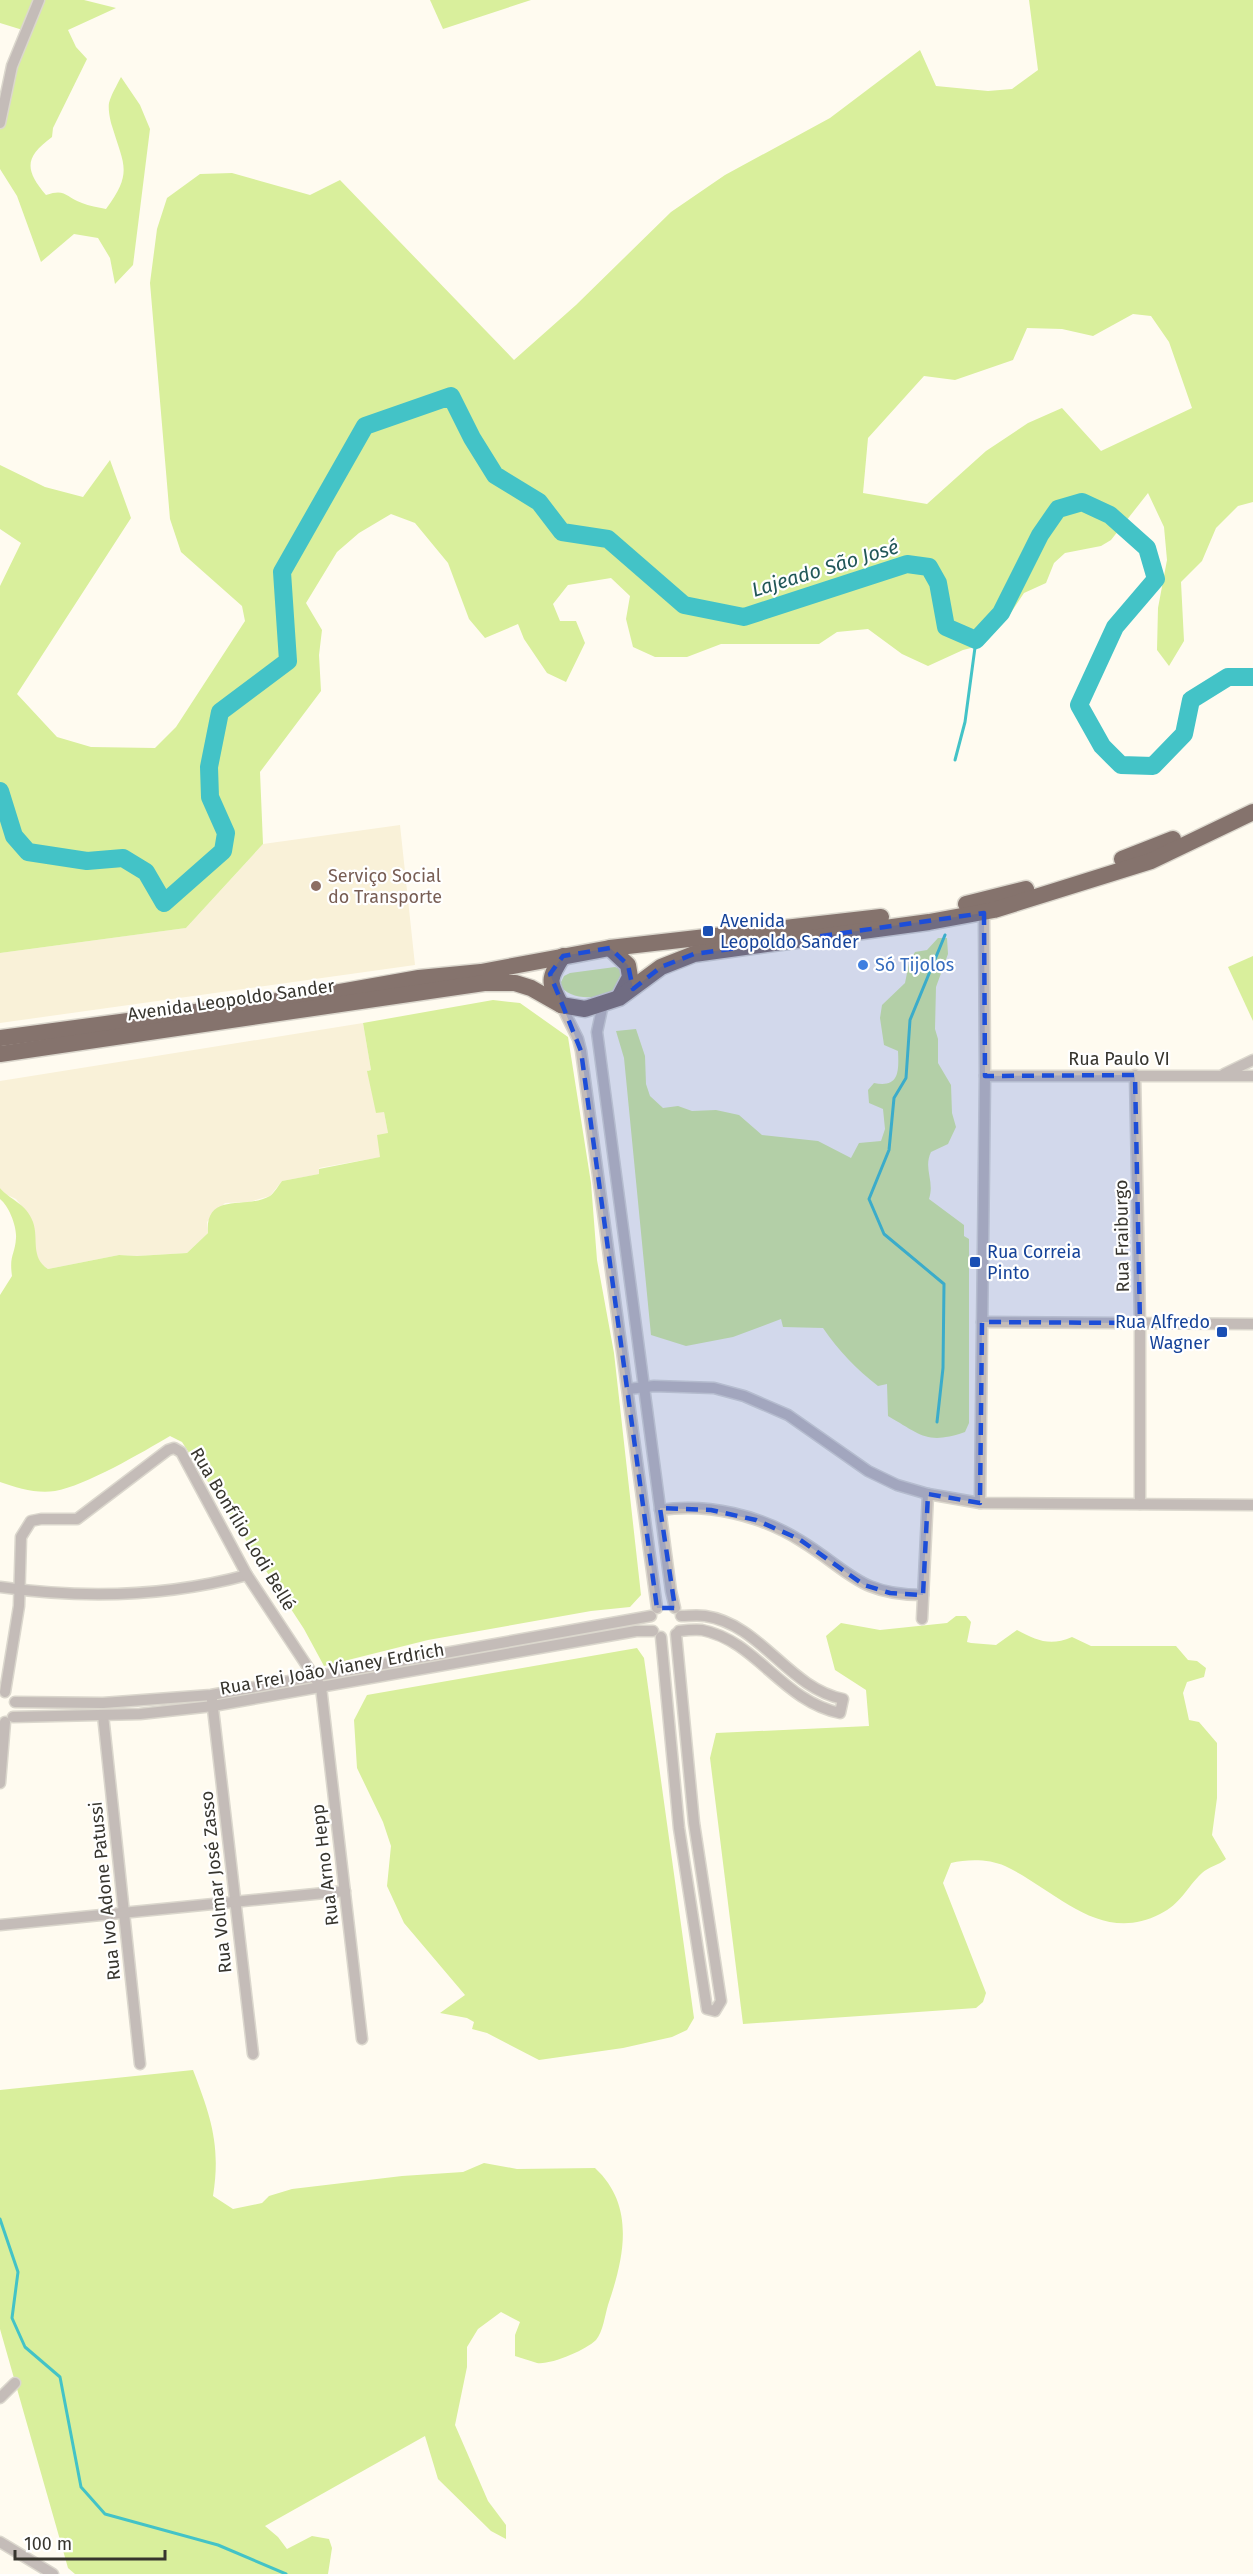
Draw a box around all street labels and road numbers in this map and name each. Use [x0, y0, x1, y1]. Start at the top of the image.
street label: Avenida Leopoldo Sander [126, 975, 336, 1025]
street label: Rua Paulo VI [1068, 1048, 1170, 1070]
street label: Rua Fraiburgo [1110, 1179, 1134, 1293]
street label: Rua Bonfílio Lodi Bellé [186, 1443, 300, 1615]
street label: Rua Frei João Vianey Erdrich [218, 1638, 446, 1700]
street label: Rua Volmar José Zasso [195, 1790, 237, 1974]
street label: Rua Ivo Adone Patussi [85, 1800, 125, 1982]
street label: Rua Arno Hepp [307, 1803, 343, 1927]

